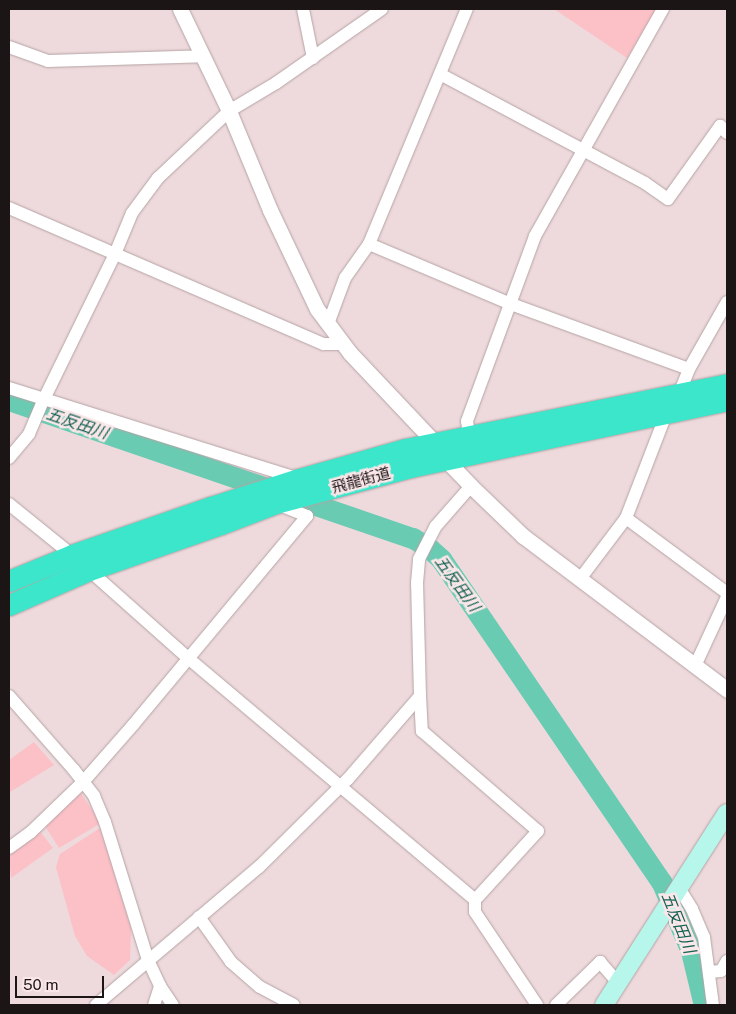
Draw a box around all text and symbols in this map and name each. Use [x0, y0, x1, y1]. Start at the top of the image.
water label: 五反田川 [44, 405, 110, 443]
street label: 飛龍街道 [330, 464, 392, 496]
water label: 五反田川 [430, 552, 484, 616]
water label: 五反田川 [657, 890, 699, 956]
scale bar [18, 966, 106, 998]
text: 50 m [23, 976, 58, 993]

